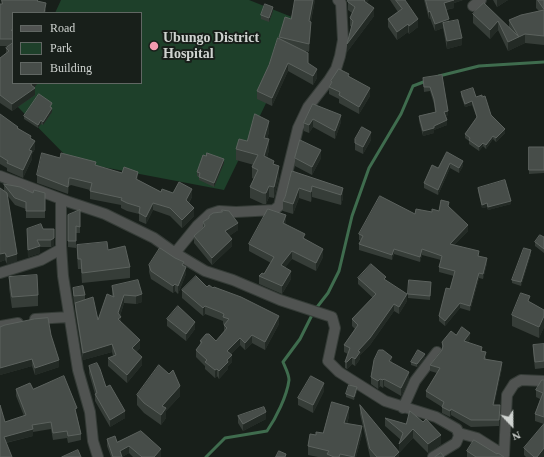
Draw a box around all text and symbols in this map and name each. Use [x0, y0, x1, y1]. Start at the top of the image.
legend [12, 12, 142, 84]
text: Road [50, 21, 75, 35]
place label: Ubungo District Hospital [163, 30, 259, 62]
marker: Ubungo District Hospital [148, 40, 160, 52]
text: Park [50, 41, 72, 55]
text: Building [50, 61, 92, 75]
north arrow [492, 405, 532, 445]
text: N [511, 429, 522, 443]

